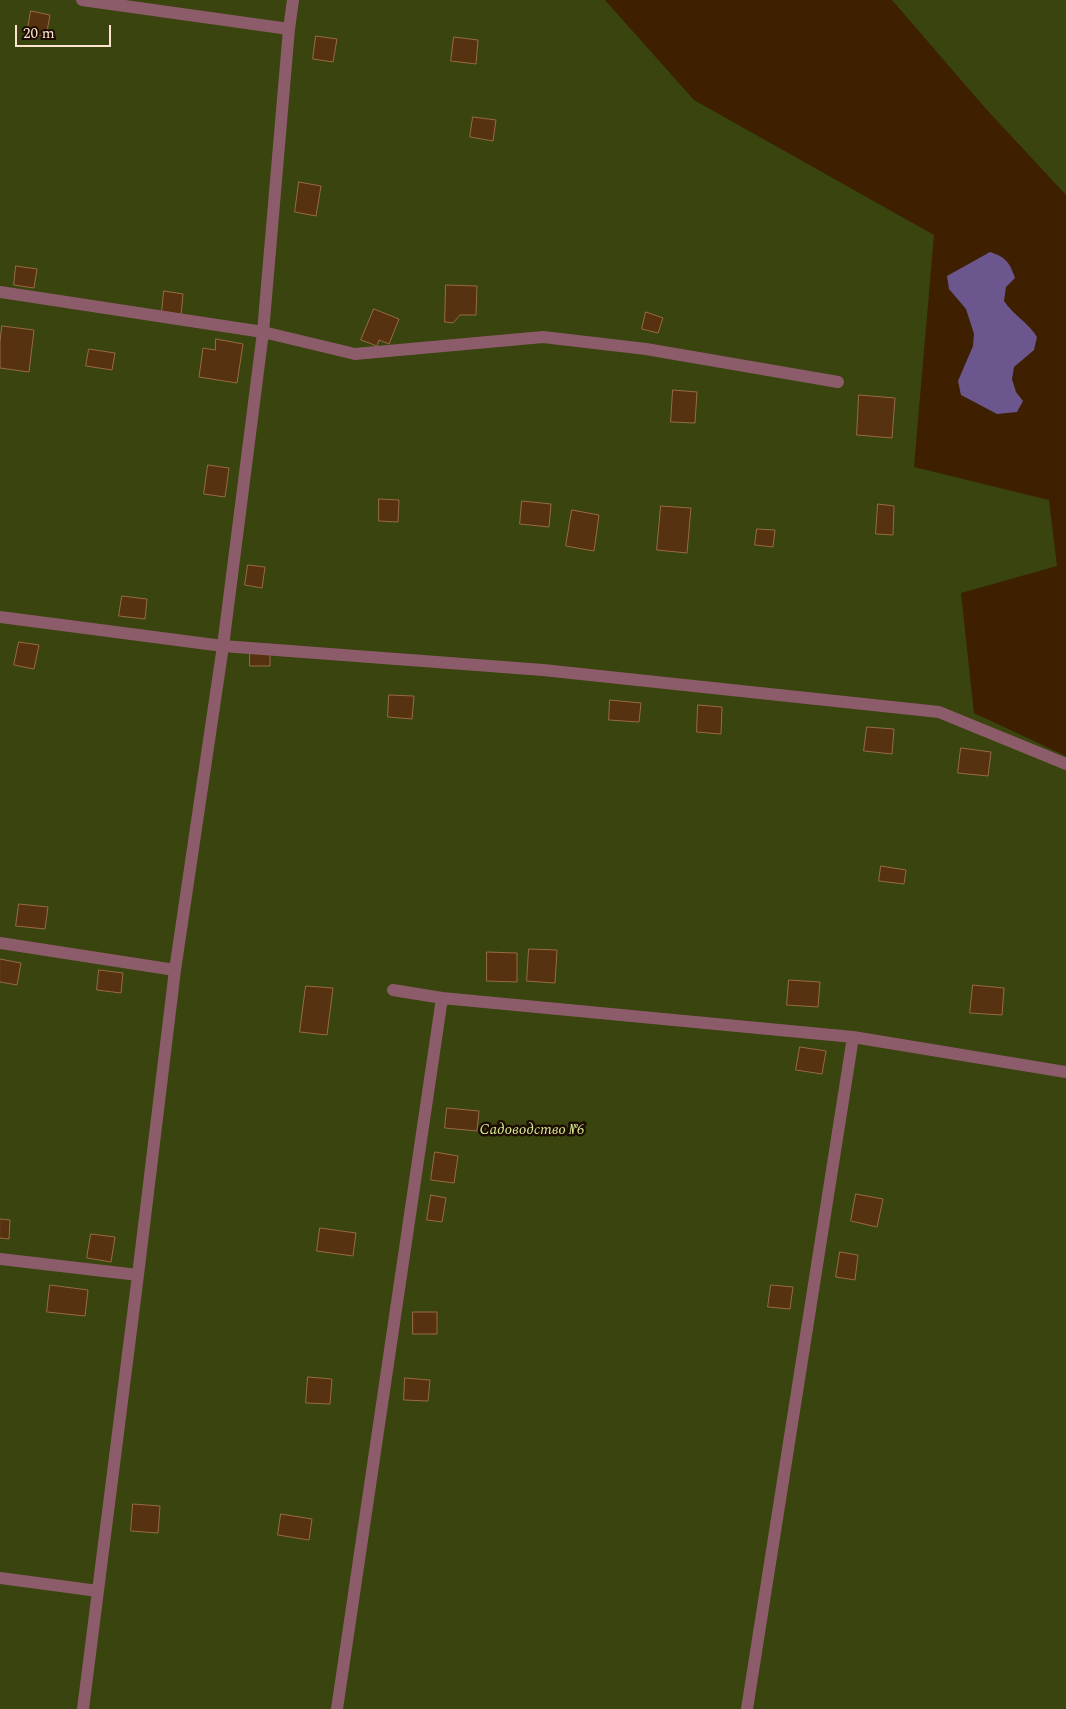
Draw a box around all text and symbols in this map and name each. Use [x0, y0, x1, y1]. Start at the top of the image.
scale bar [18, 15, 114, 47]
text: 20 m [23, 22, 55, 45]
park label: Садоводство №6 [479, 1122, 585, 1140]

